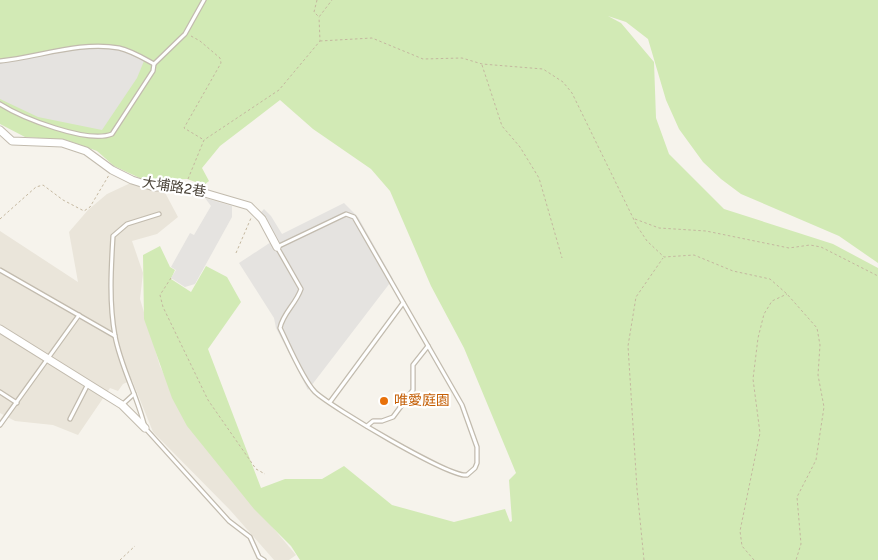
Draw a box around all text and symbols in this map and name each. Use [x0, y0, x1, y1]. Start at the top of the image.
street label: 大埔路2巷 [141, 174, 207, 201]
place label: 唯愛庭園 [394, 392, 450, 410]
marker: 唯愛庭園 [378, 395, 390, 407]

